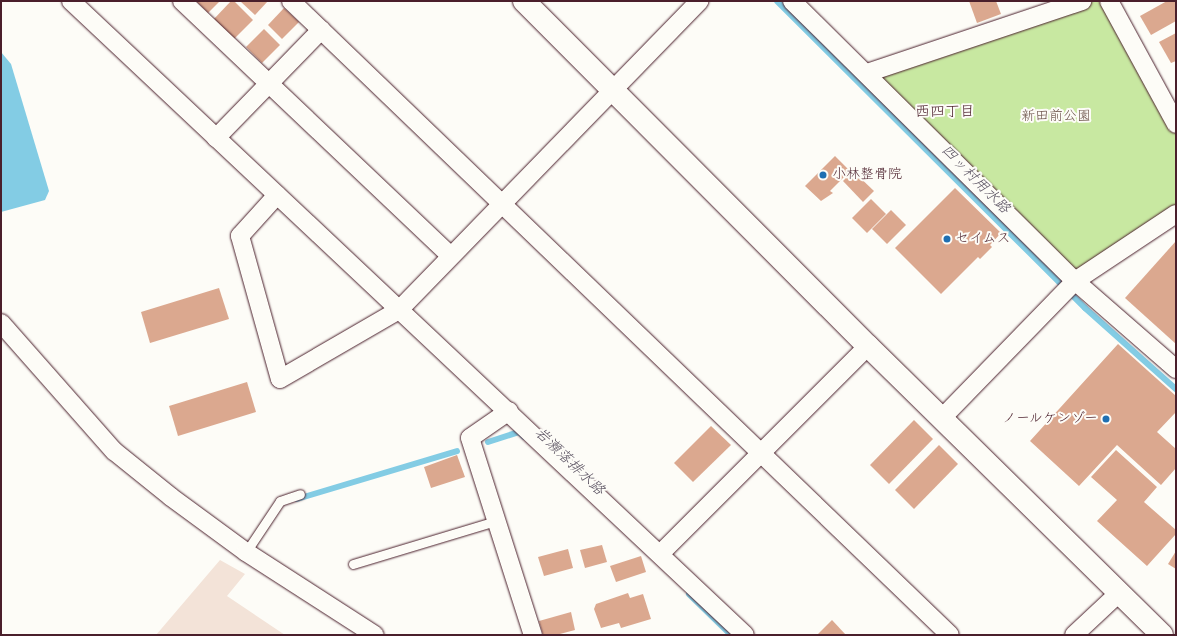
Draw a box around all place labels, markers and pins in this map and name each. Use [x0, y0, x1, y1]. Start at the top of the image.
place label: 小林整骨院 [832, 167, 902, 183]
marker: 小林整骨院 [817, 169, 829, 181]
place label: セイムス [955, 231, 1011, 247]
marker: セイムス [942, 234, 952, 244]
place label: ノールケンゾー [1001, 411, 1098, 427]
marker: ノールケンゾー [1101, 414, 1111, 424]

